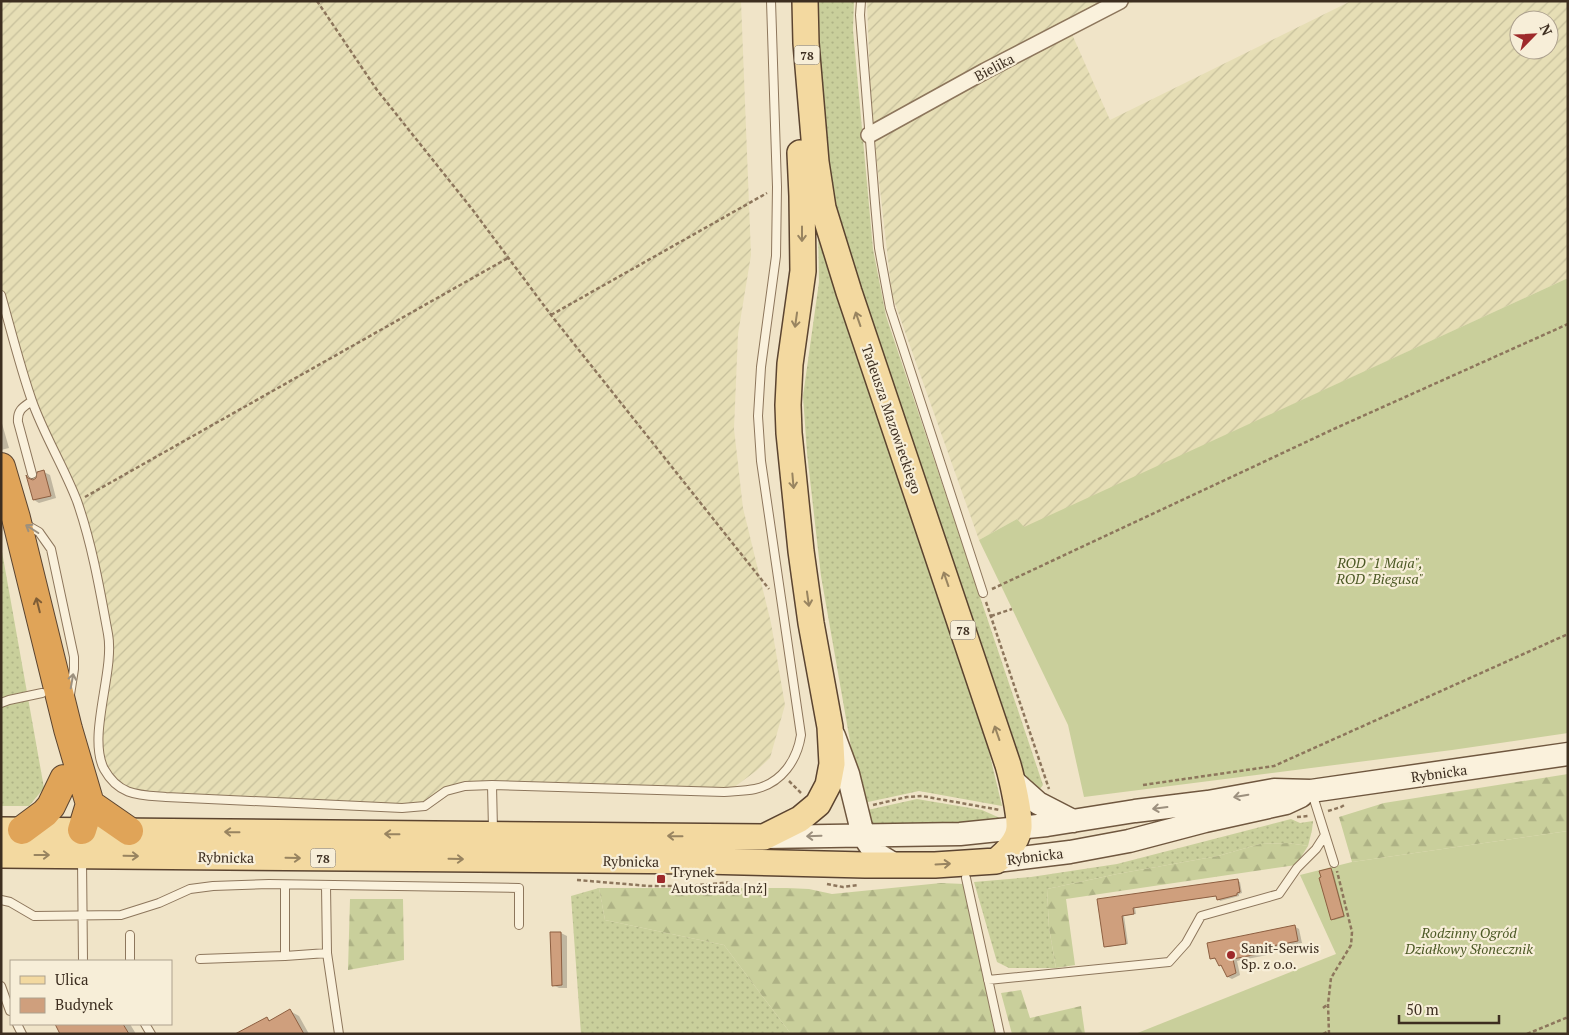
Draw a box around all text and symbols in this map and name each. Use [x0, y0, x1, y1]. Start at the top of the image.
north arrow [1509, 10, 1559, 60]
text: N [1535, 21, 1557, 39]
road number: 78 [794, 46, 820, 64]
street label: Bielika [971, 49, 1017, 85]
one-way arrow [798, 225, 807, 241]
one-way arrow [791, 311, 801, 327]
one-way arrow [853, 312, 863, 328]
street label: Tadeusza Mazowieckiego [858, 342, 927, 496]
one-way arrow [788, 473, 798, 489]
one-way arrow [26, 523, 40, 533]
park label: ROD "1 Maja", ROD "Biegusa" [1335, 553, 1424, 588]
one-way arrow [940, 571, 950, 587]
one-way arrow [803, 591, 813, 607]
one-way arrow [32, 597, 42, 613]
road number: 78 [950, 620, 976, 640]
one-way arrow [68, 673, 78, 689]
one-way arrow [992, 725, 1002, 741]
street label: Rybnicka [1410, 760, 1468, 786]
one-way arrow [1234, 792, 1250, 802]
one-way arrow [1152, 803, 1168, 813]
one-way arrow [224, 827, 240, 837]
one-way arrow [384, 829, 400, 839]
one-way arrow [667, 831, 684, 841]
one-way arrow [806, 831, 822, 841]
street label: Rybnicka [1006, 843, 1064, 869]
street label: Rybnicka [198, 847, 254, 867]
road number: 78 [310, 848, 336, 868]
one-way arrow [33, 850, 49, 860]
one-way arrow [122, 851, 138, 861]
street label: Rybnicka [603, 851, 659, 871]
one-way arrow [284, 853, 301, 863]
one-way arrow [447, 854, 463, 864]
one-way arrow [935, 860, 951, 869]
place label: Trynek Autostrada [nż] [671, 862, 767, 897]
marker: Trynek Autostrada [nż] [655, 873, 667, 885]
park label: Rodzinny Ogród Działkowy Słonecznik [1404, 923, 1533, 958]
place label: Sanit-Serwis Sp. z o.o. [1241, 938, 1319, 973]
marker: Sanit-Serwis Sp. z o.o. [1225, 949, 1237, 961]
legend [10, 960, 172, 1025]
text: Ulica [55, 969, 89, 989]
scale bar [1399, 992, 1499, 1024]
text: Budynek [55, 994, 113, 1014]
text: 50 m [1406, 999, 1439, 1019]

